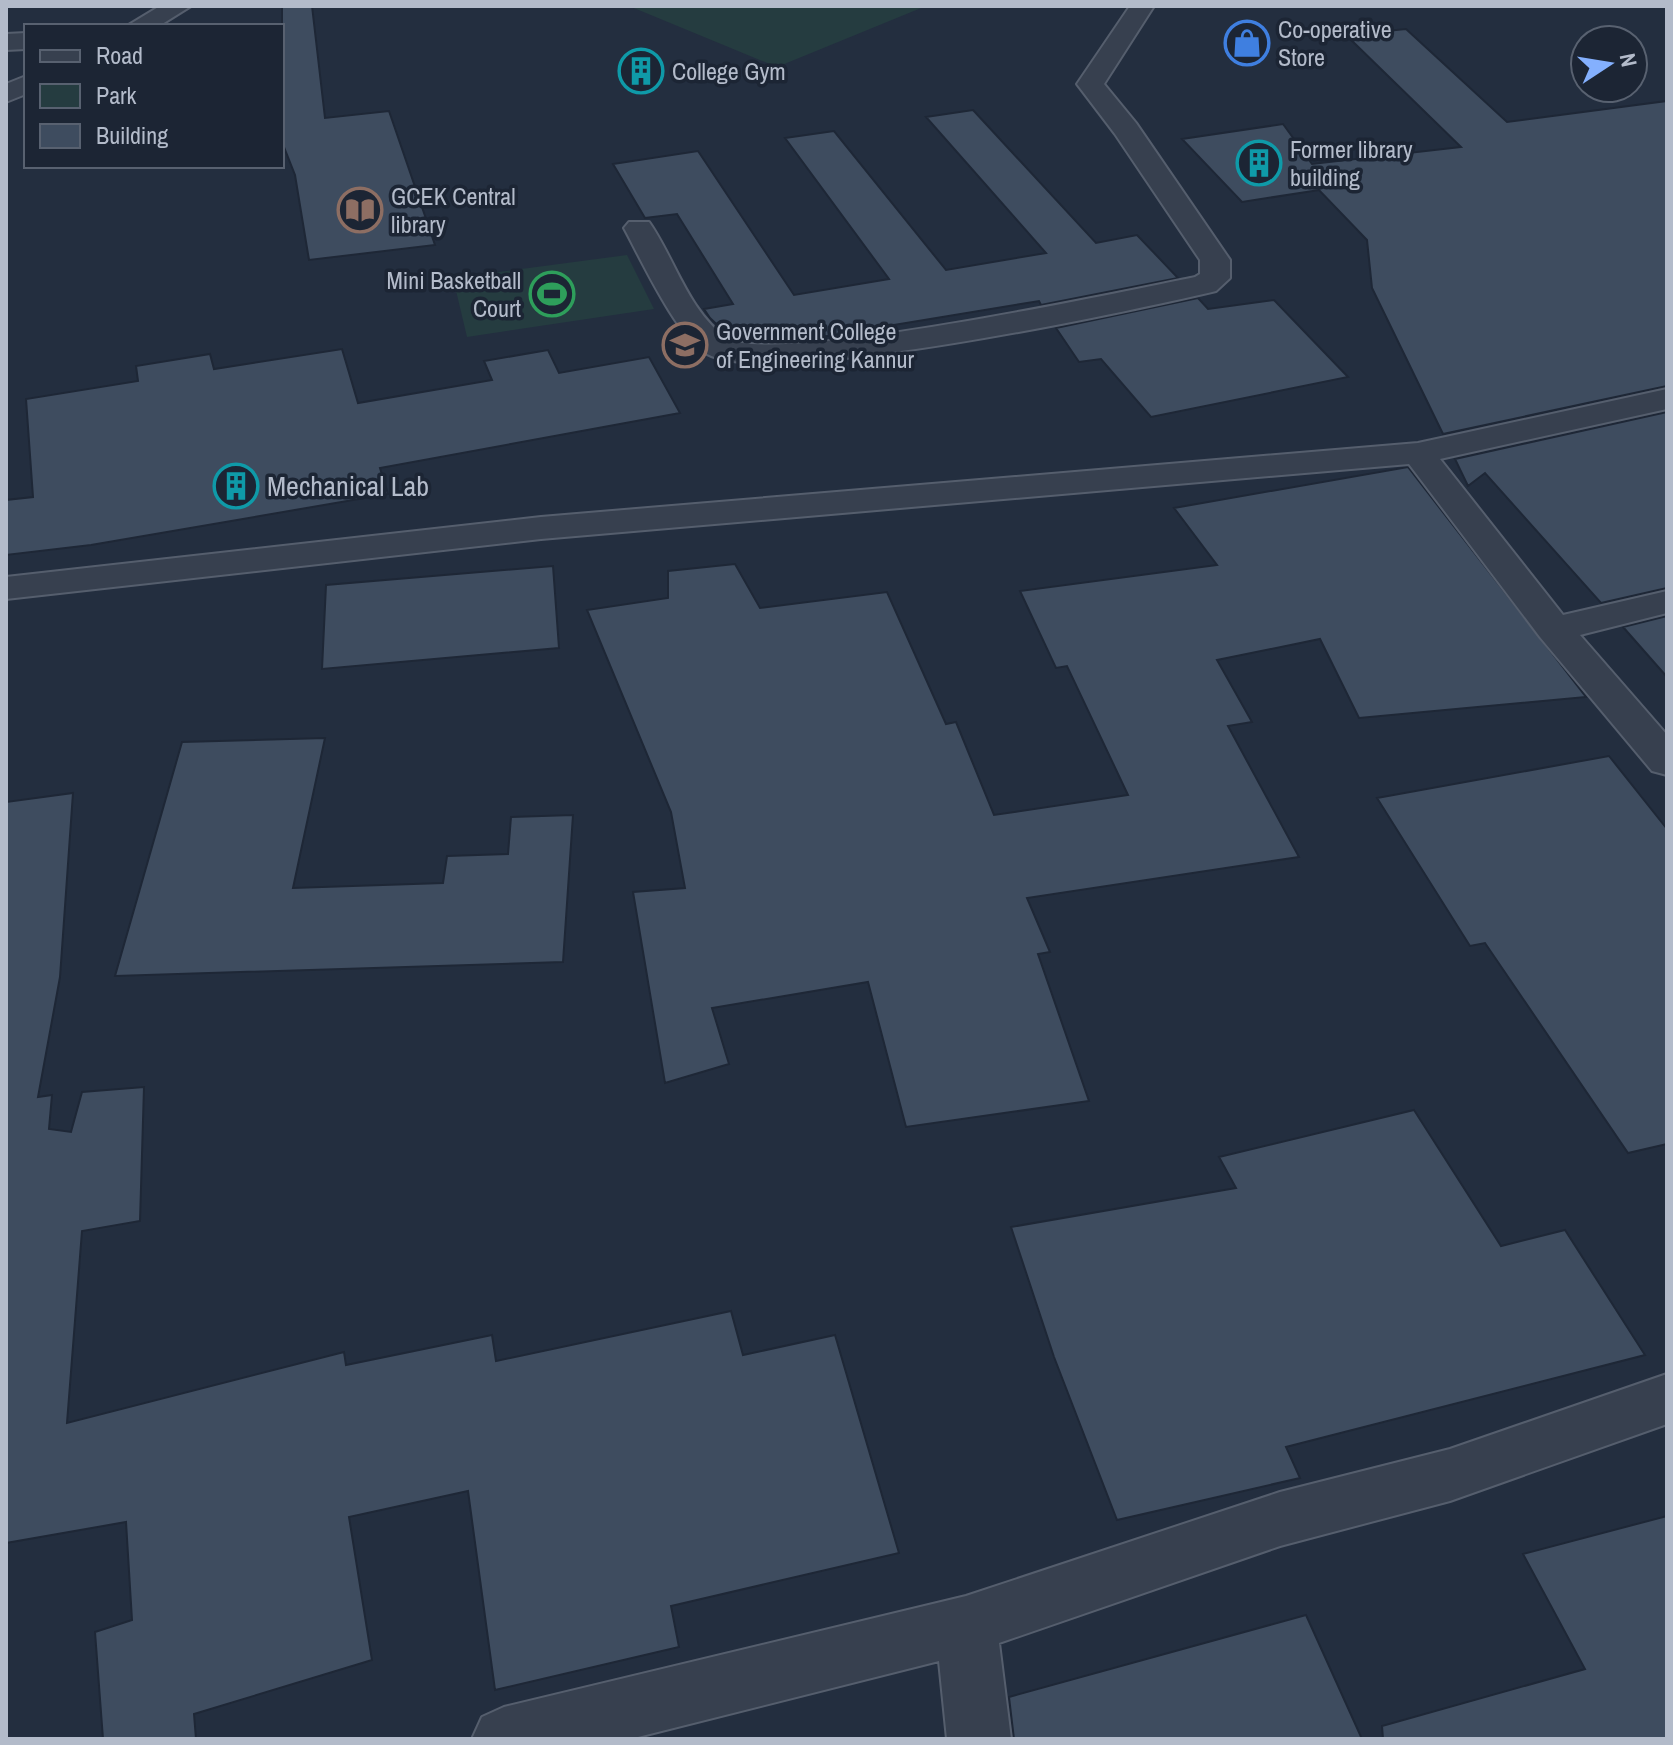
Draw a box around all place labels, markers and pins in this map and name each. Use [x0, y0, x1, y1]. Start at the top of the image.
place label: Co-operative Store [1278, 13, 1392, 73]
shop icon: Co-operative Store [1223, 19, 1271, 67]
building icon: College Gym [617, 47, 665, 95]
place label: College Gym [672, 55, 786, 87]
place label: Former library building [1290, 133, 1413, 193]
building icon: Former library building [1235, 139, 1283, 187]
place label: GCEK Central library [391, 180, 516, 240]
library icon: GCEK Central library [336, 186, 384, 234]
place label: Mini Basketball Court [386, 264, 522, 324]
sports icon: Mini Basketball Court [528, 270, 576, 318]
place label: Government College of Engineering Kannur [716, 315, 914, 375]
school or university icon: Government College of Engineering Kannur [661, 321, 709, 369]
building icon: Mechanical Lab [212, 462, 260, 510]
place label: Mechanical Lab [267, 467, 429, 505]

